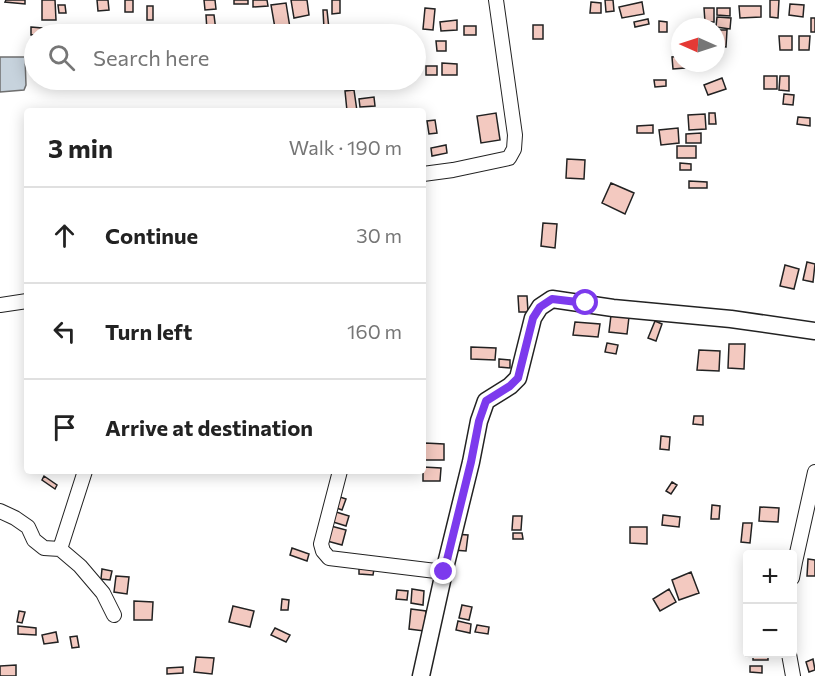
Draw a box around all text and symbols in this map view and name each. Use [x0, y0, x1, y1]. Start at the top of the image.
north arrow [671, 18, 725, 72]
search box [24, 24, 426, 90]
icon: search [45, 41, 78, 74]
text: Search here [93, 44, 209, 71]
text: 3 min [48, 132, 113, 163]
text: Walk · 190 m [289, 135, 402, 159]
icon: ahead [48, 219, 81, 252]
text: Continue [105, 222, 198, 249]
text: 30 m [356, 223, 402, 247]
route start [572, 289, 598, 315]
icon: left [48, 315, 81, 348]
text: Turn left [105, 318, 192, 345]
text: 160 m [347, 319, 402, 343]
icon: arrive [48, 411, 81, 444]
text: Arrive at destination [105, 414, 313, 441]
map controls [743, 550, 797, 658]
button: + [743, 550, 797, 604]
route end [430, 558, 456, 584]
button: − [743, 604, 797, 658]

